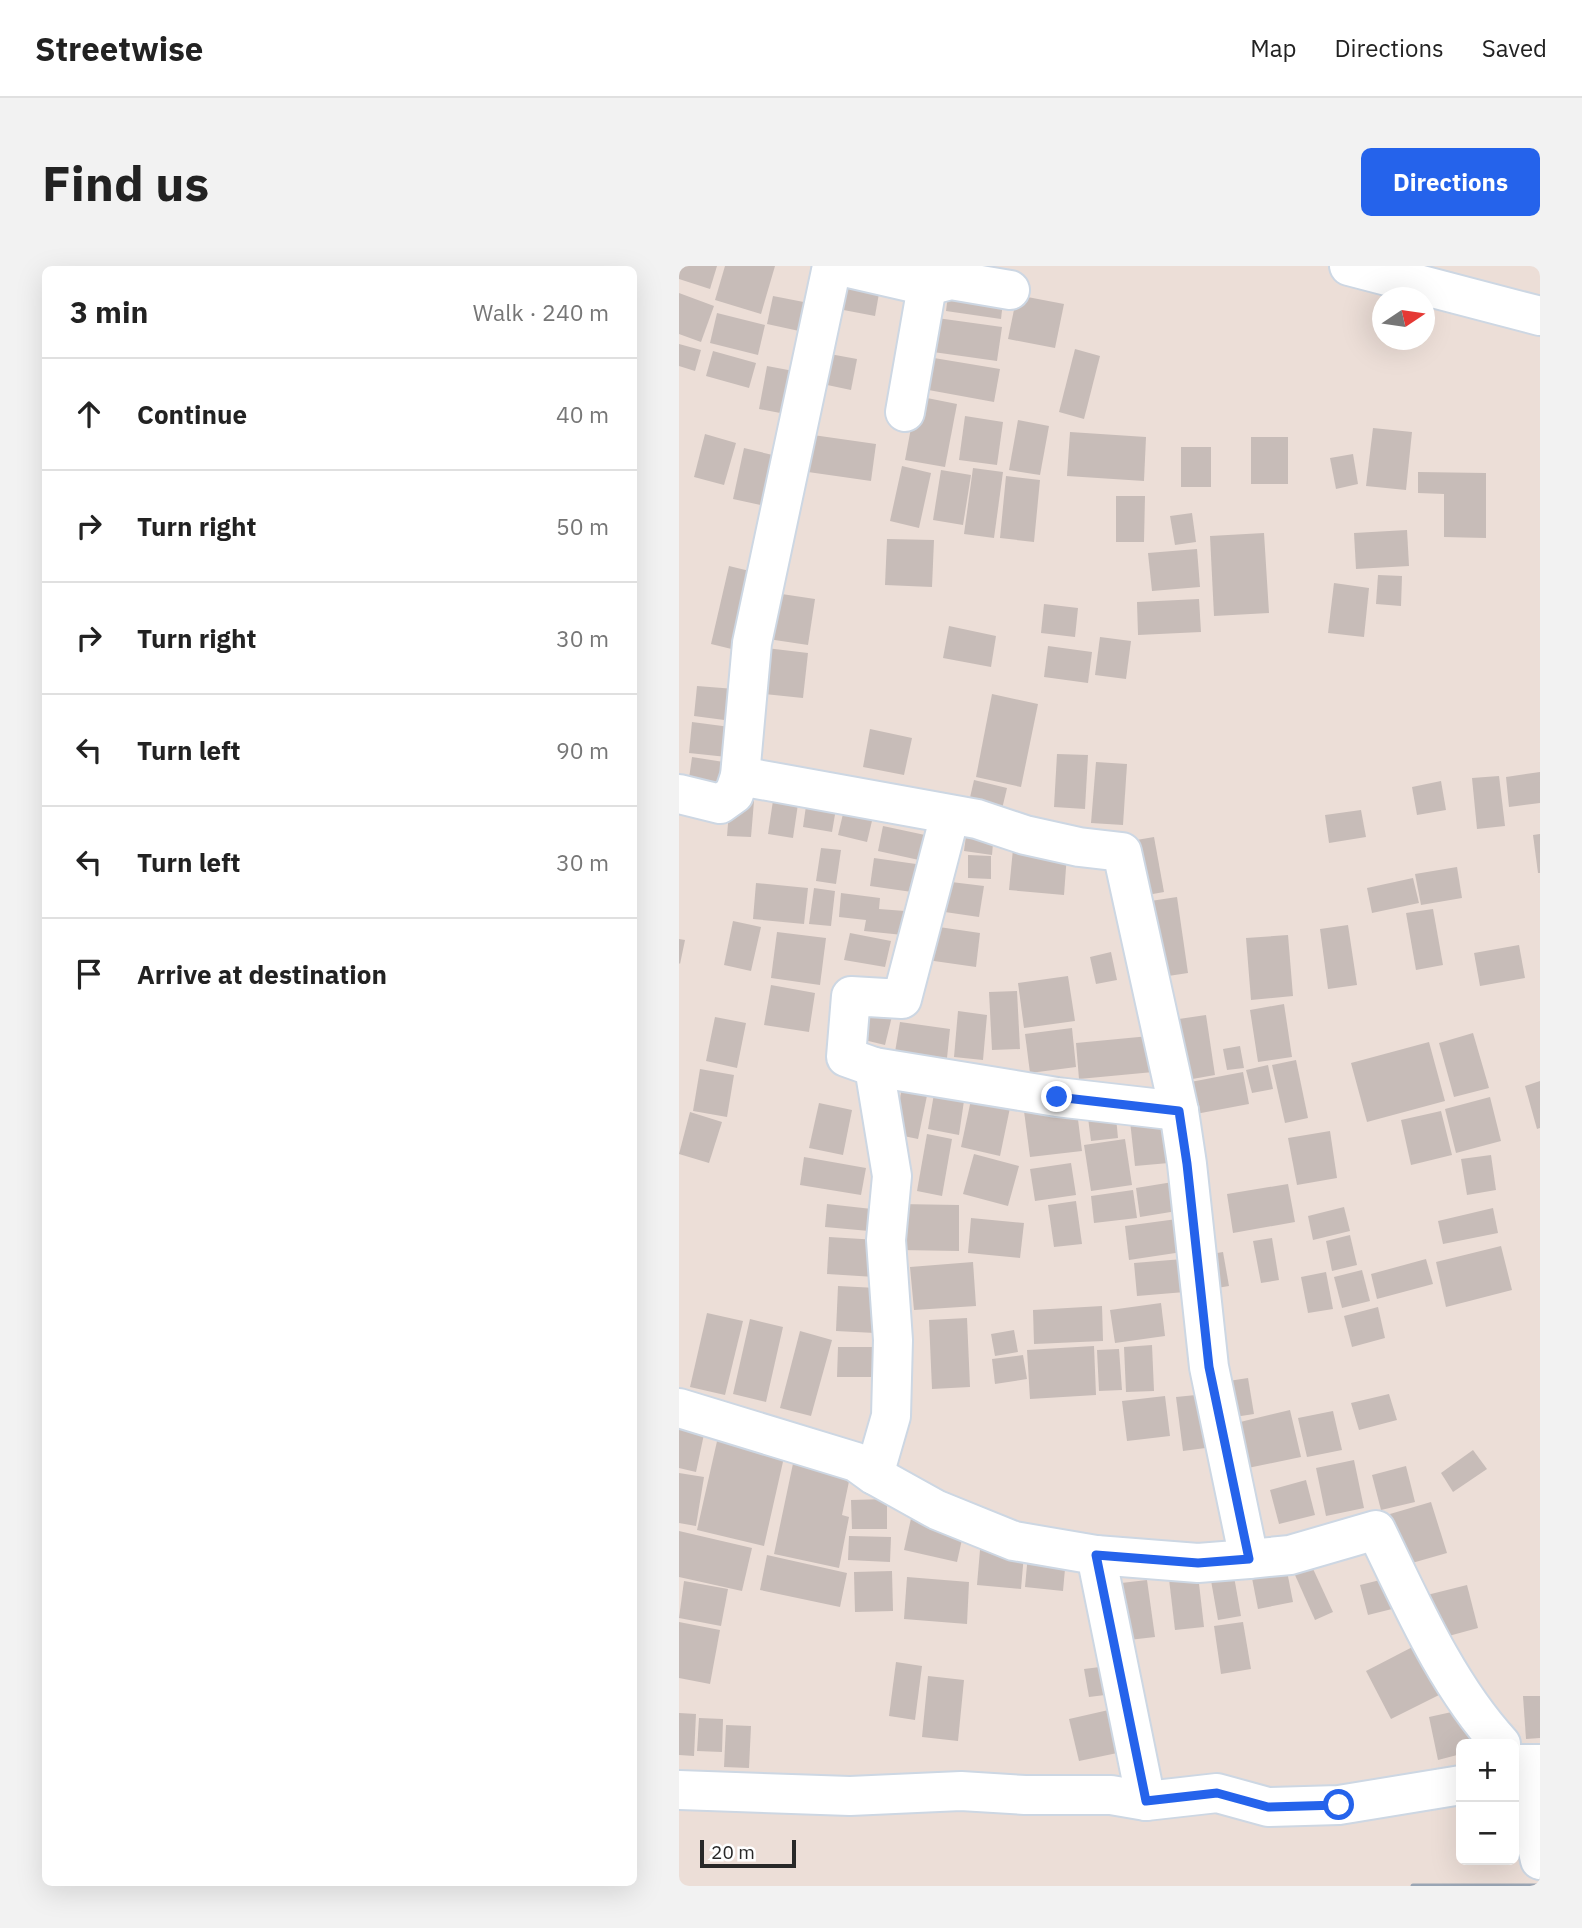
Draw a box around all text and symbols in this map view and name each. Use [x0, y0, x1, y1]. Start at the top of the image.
text: Streetwise [35, 27, 203, 70]
text: Map [1250, 32, 1296, 64]
text: Directions [1334, 32, 1444, 64]
text: Saved [1482, 32, 1547, 64]
button: Directions [1361, 148, 1540, 216]
text: Find us [42, 151, 209, 214]
north arrow [1372, 287, 1435, 350]
text: 3 min [70, 292, 148, 331]
text: Walk · 240 m [473, 297, 609, 327]
icon: ahead [70, 395, 108, 433]
text: Continue [137, 397, 247, 431]
text: 40 m [556, 399, 609, 429]
icon: right [70, 507, 108, 545]
text: Turn right [137, 509, 256, 543]
text: 50 m [556, 511, 609, 541]
icon: right [70, 619, 108, 657]
text: Turn right [137, 621, 256, 655]
text: 30 m [556, 623, 609, 653]
icon: left [70, 731, 108, 769]
text: Turn left [137, 733, 240, 767]
text: 90 m [556, 735, 609, 765]
icon: left [70, 843, 108, 881]
text: Turn left [137, 845, 240, 879]
text: 30 m [556, 847, 609, 877]
icon: arrive [70, 955, 108, 993]
text: Arrive at destination [137, 957, 387, 991]
route end [1041, 1081, 1072, 1112]
map controls [1456, 1739, 1519, 1865]
button: + [1456, 1739, 1519, 1802]
route start [1323, 1789, 1354, 1820]
button: − [1456, 1802, 1519, 1865]
scale bar [700, 1837, 796, 1869]
text: 20 m [711, 1840, 755, 1864]

